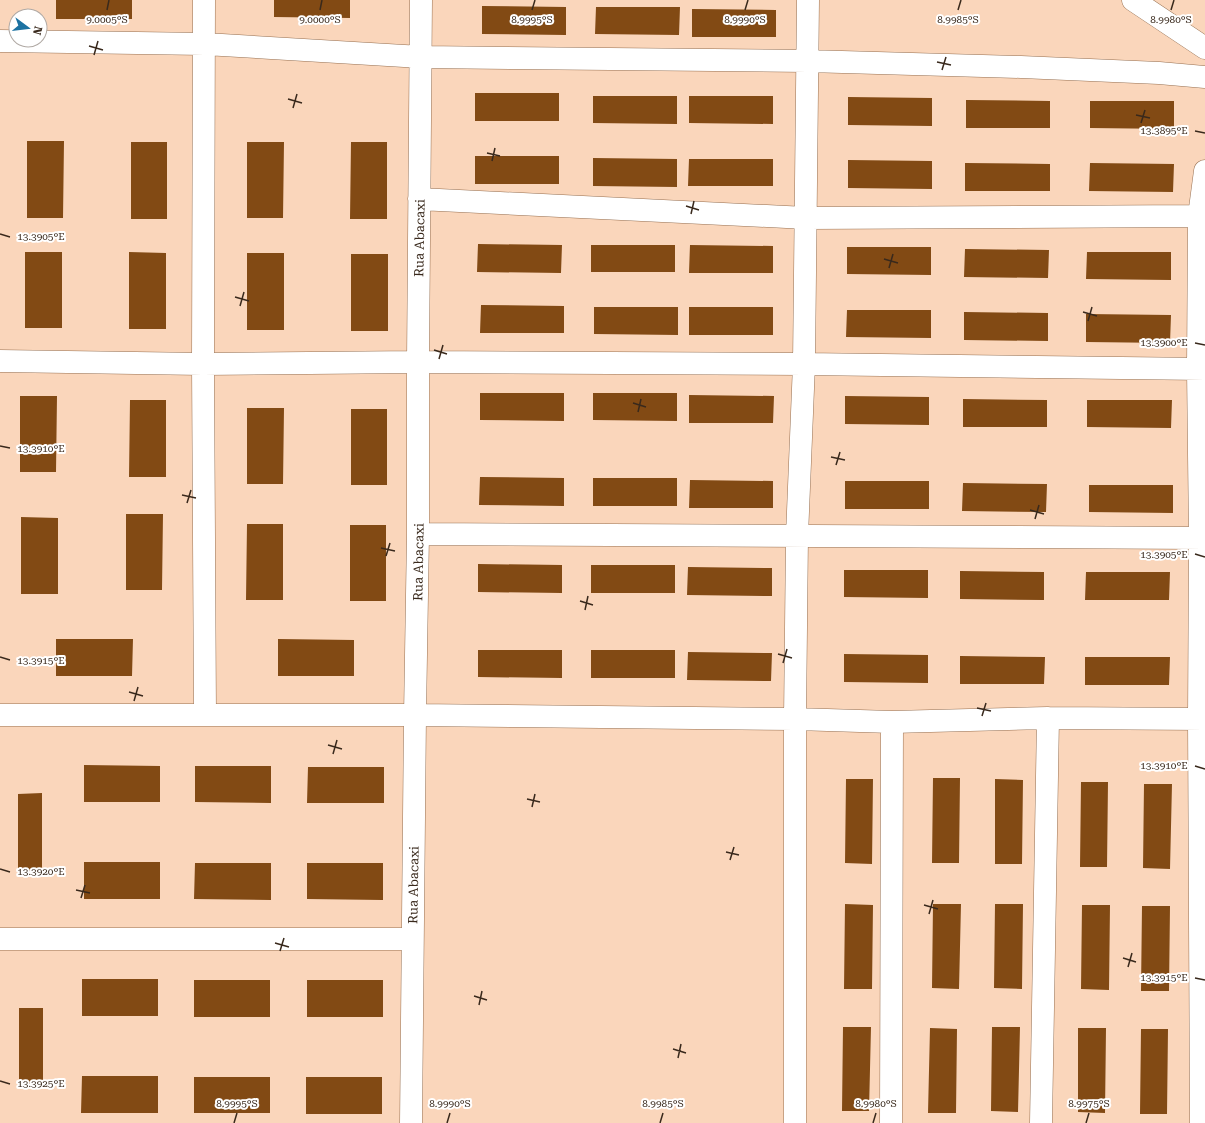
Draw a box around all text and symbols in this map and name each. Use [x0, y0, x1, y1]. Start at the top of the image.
north arrow [8, 8, 48, 48]
text: 9.0005°S [86, 14, 128, 25]
text: 9.0000°S [299, 14, 341, 25]
text: 8.9995°S [511, 14, 553, 25]
text: 8.9990°S [724, 14, 766, 25]
text: 8.9985°S [937, 14, 979, 25]
text: 8.9980°S [1150, 14, 1192, 25]
text: N [30, 25, 45, 37]
text: 13.3895°E [1140, 125, 1188, 136]
street label: Rua Abacaxi [411, 199, 428, 277]
text: 13.3905°E [17, 231, 65, 242]
text: 13.3900°E [1140, 337, 1188, 348]
text: 13.3910°E [17, 443, 65, 454]
street label: Rua Abacaxi [410, 523, 427, 601]
text: 13.3905°E [1140, 549, 1188, 560]
text: 13.3915°E [17, 655, 65, 666]
text: 13.3910°E [1140, 760, 1188, 771]
street label: Rua Abacaxi [405, 846, 422, 924]
text: 13.3920°E [17, 866, 65, 877]
text: 13.3915°E [1140, 972, 1188, 983]
text: 13.3925°E [17, 1078, 65, 1089]
text: 8.9995°S [216, 1098, 258, 1109]
text: 8.9990°S [429, 1098, 471, 1109]
text: 8.9985°S [642, 1098, 684, 1109]
text: 8.9980°S [855, 1098, 897, 1109]
text: 8.9975°S [1068, 1098, 1110, 1109]

